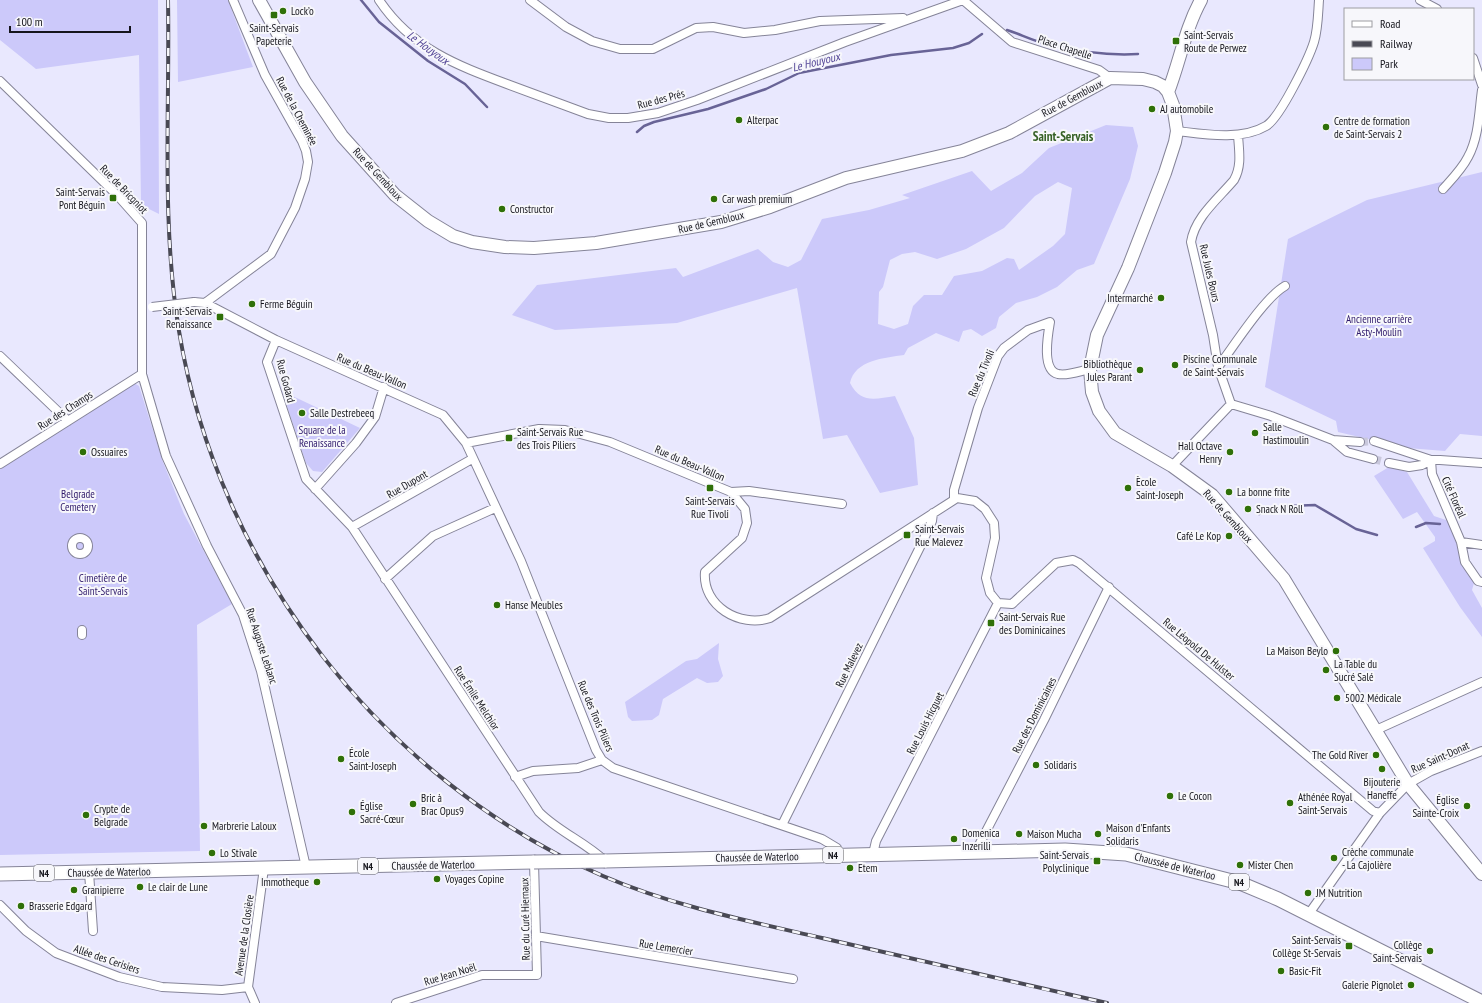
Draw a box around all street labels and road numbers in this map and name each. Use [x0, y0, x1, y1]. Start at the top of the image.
street label: Place Chapelle [1036, 32, 1094, 62]
street label: Rue de la Cheminée [273, 74, 321, 148]
street label: Rue de Gembloux [1039, 76, 1105, 120]
street label: Rue des Prés [636, 86, 686, 112]
street label: Rue de Gembloux [350, 145, 406, 204]
street label: Rue de Bricgniot [97, 162, 151, 216]
street label: Rue de Gembloux [677, 208, 746, 236]
street label: Rue Jules Bours [1197, 243, 1224, 304]
street label: Rue du Tivoli [965, 347, 997, 399]
street label: Rue du Beau-Vallon [335, 350, 409, 392]
street label: Rue Godard [274, 358, 299, 404]
street label: Rue des Champs [35, 387, 95, 433]
street label: Rue du Beau-Vallon [653, 442, 727, 484]
street label: Rue Dupont [384, 467, 430, 501]
street label: Cité Floréal [1439, 474, 1469, 520]
street label: Rue de Gembloux [1200, 486, 1256, 546]
street label: Rue Auguste Leblanc [243, 606, 281, 686]
street label: Rue Léopold De Hulster [1160, 615, 1238, 683]
street label: Rue Malevez [832, 640, 866, 690]
street label: Rue Émile Melchior [451, 663, 503, 733]
street label: Rue des Dominicaines [1009, 674, 1059, 755]
street label: Rue des Trois Piliers [575, 678, 617, 754]
street label: Rue Louis Hicguet [903, 689, 947, 757]
street label: Rue Saint-Donat [1409, 738, 1471, 776]
road number: N4 [823, 847, 843, 863]
street label: Chaussée de Waterloo [715, 849, 799, 865]
street label: Chaussée de Waterloo [1133, 849, 1217, 883]
street label: Chaussée de Waterloo [391, 857, 475, 873]
road number: N4 [358, 858, 378, 874]
street label: Chaussée de Waterloo [67, 864, 151, 880]
road number: N4 [34, 865, 54, 881]
road number: N4 [1229, 874, 1249, 890]
street label: Rue du Curé Hiernaux [517, 877, 533, 960]
street label: Avenue de la Closière [231, 893, 257, 976]
street label: Rue Lemercier [638, 936, 694, 958]
street label: Allée des Cerisiers [72, 941, 142, 977]
street label: Rue Jean Noël [422, 959, 478, 989]

